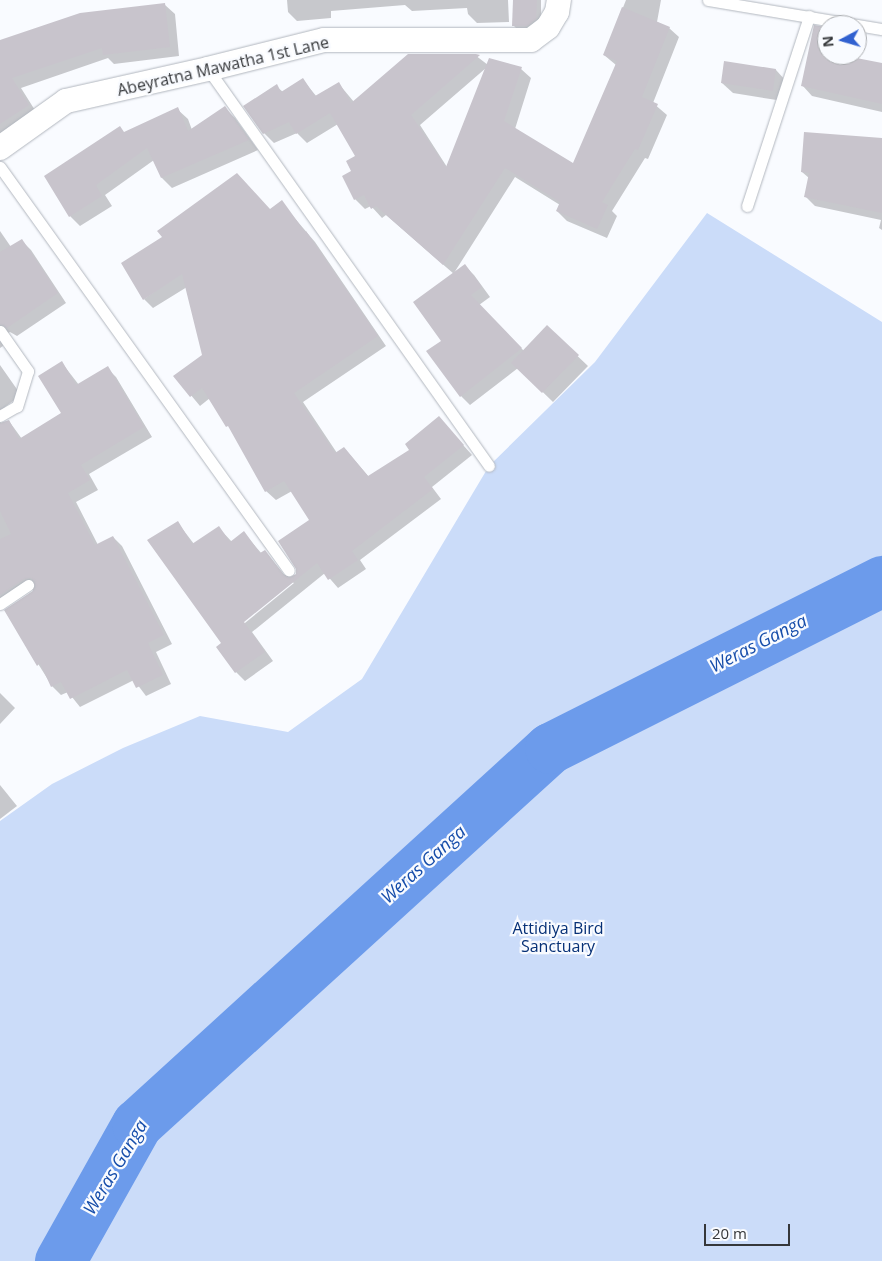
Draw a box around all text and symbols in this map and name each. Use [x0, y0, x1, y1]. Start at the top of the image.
north arrow [817, 15, 867, 65]
street label: Abeyratna Mawatha 1st Lane [115, 32, 331, 100]
text: N [818, 35, 838, 48]
water label: Weras Ganga [706, 609, 810, 677]
water label: Weras Ganga [376, 820, 470, 908]
park label: Attidiya Bird Sanctuary [512, 918, 604, 956]
water label: Weras Ganga [78, 1116, 152, 1218]
scale bar [707, 1214, 793, 1246]
text: 20 m [712, 1223, 747, 1243]

